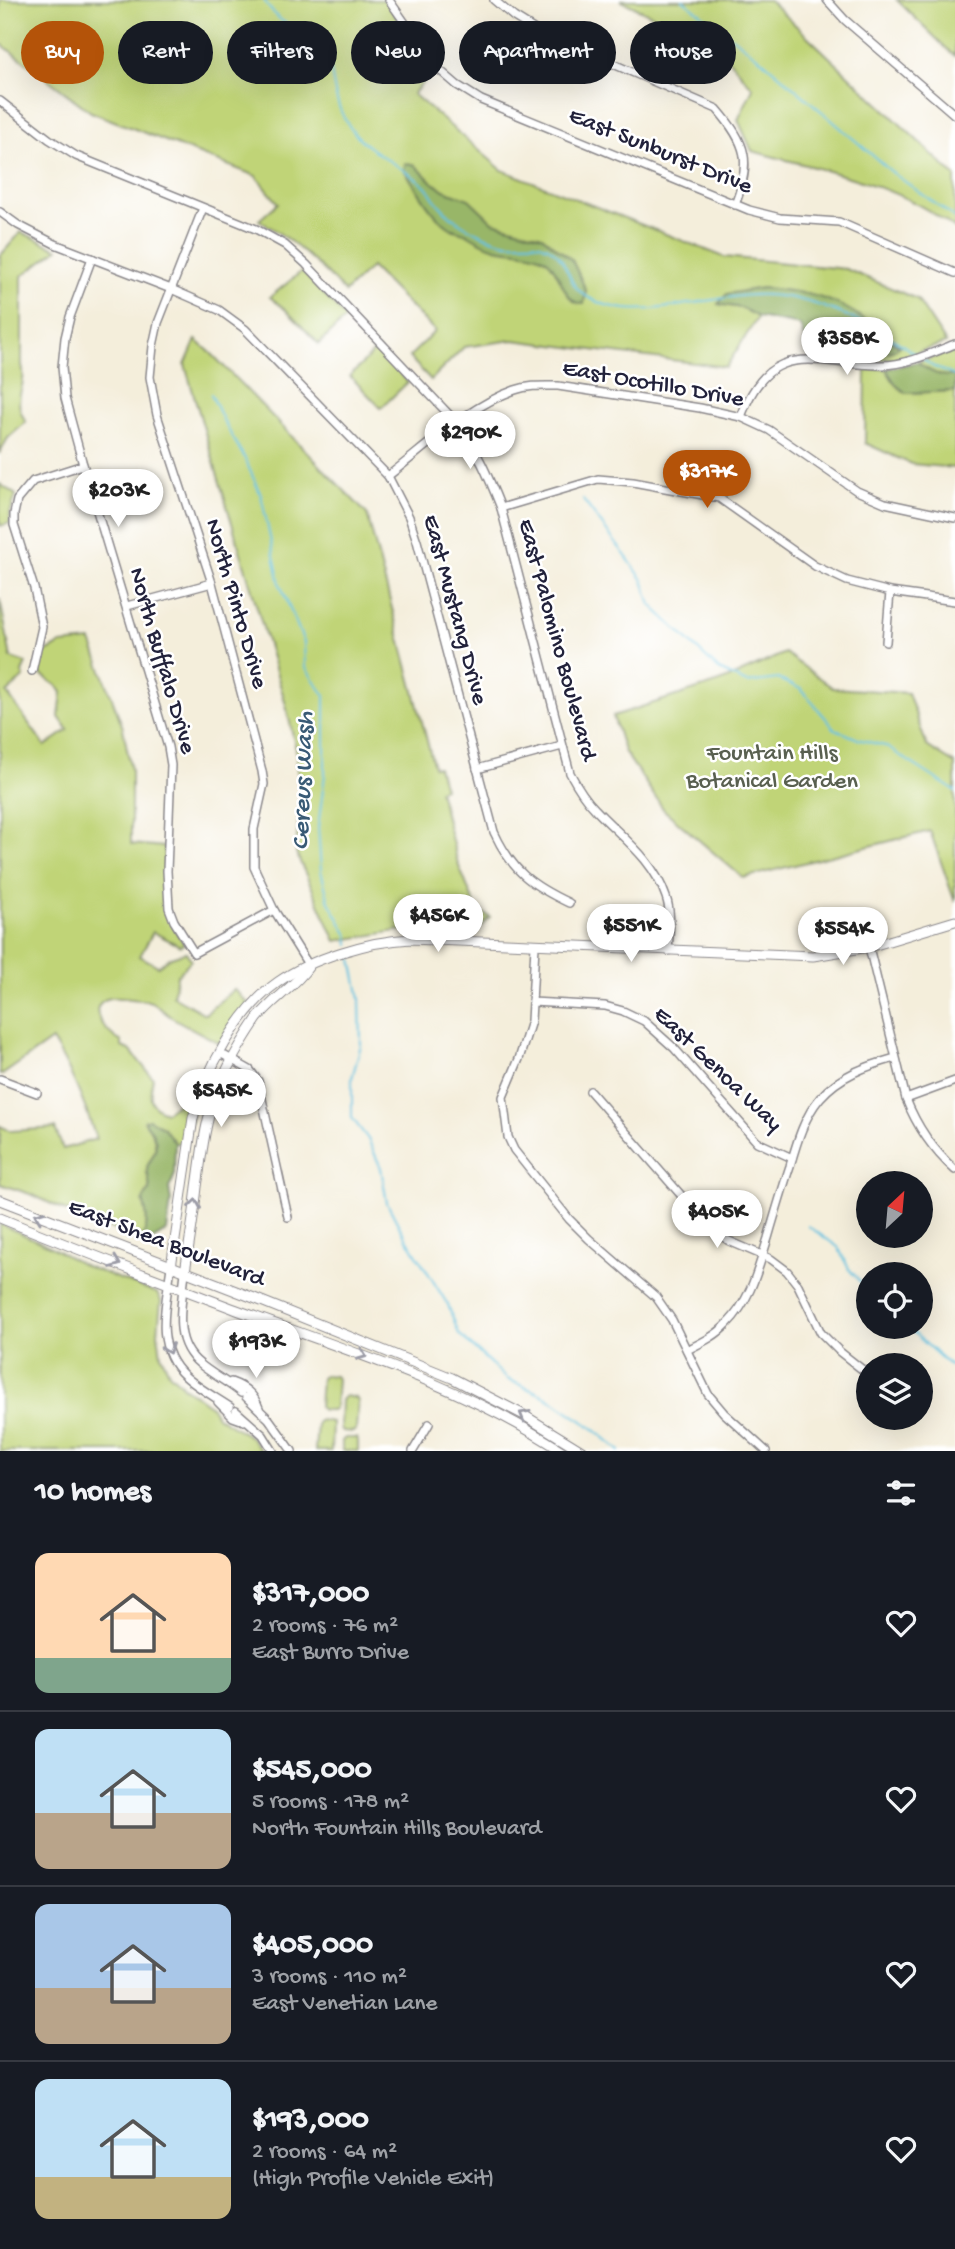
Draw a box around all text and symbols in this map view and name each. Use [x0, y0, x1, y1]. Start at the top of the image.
chip: Buy [21, 21, 104, 84]
chip: Rent [118, 21, 213, 84]
chip: Filters [227, 21, 337, 84]
chip: New [351, 21, 445, 84]
chip: Apartment [459, 21, 616, 84]
chip: House [630, 21, 736, 84]
street label: East Sunburst Drive [564, 102, 757, 202]
pin: $358K [798, 318, 896, 377]
text: $358K [817, 326, 877, 353]
street label: East Ocotillo Drive [560, 355, 747, 415]
pin: $290K [421, 412, 519, 471]
text: $290K [441, 420, 499, 447]
pin: $317K [658, 450, 756, 510]
text: $317K [679, 459, 735, 486]
pin: $203K [69, 470, 167, 529]
text: $203K [88, 478, 148, 505]
street label: East Mustang Drive [415, 512, 493, 709]
street label: North Pinto Drive [197, 516, 273, 693]
street label: East Palomino Boulevard [510, 516, 603, 766]
street label: North Buffalo Drive [121, 565, 202, 758]
water label: Cereus Wash [287, 710, 323, 851]
park label: Fountain Hills Botanical Garden [685, 740, 858, 797]
pin: $456K [389, 894, 487, 954]
text: $456K [409, 903, 467, 930]
pin: $551K [582, 904, 680, 964]
pin: $554K [794, 908, 892, 967]
text: $551K [603, 913, 659, 940]
text: $554K [814, 916, 872, 943]
street label: East Genoa Way [646, 1001, 788, 1139]
pin: $545K [172, 1070, 270, 1129]
text: $545K [192, 1078, 250, 1105]
north arrow [856, 1171, 933, 1248]
map controls [856, 1171, 933, 1430]
pin: $405K [668, 1190, 766, 1250]
street label: East Shea Boulevard [64, 1193, 270, 1296]
one-way arrow [187, 1198, 202, 1210]
text: $405K [687, 1199, 747, 1226]
one-way arrow [34, 1210, 46, 1224]
one-way arrow [109, 1255, 121, 1269]
button: locate [856, 1262, 933, 1339]
pin: $193K [207, 1320, 305, 1380]
text: $193K [228, 1329, 284, 1356]
one-way arrow [160, 1343, 174, 1355]
one-way arrow [356, 1346, 368, 1360]
button: layers [856, 1353, 933, 1430]
one-way arrow [518, 1410, 531, 1423]
icon: filters [882, 1474, 920, 1512]
text: 10 homes [35, 1476, 151, 1511]
text: $317,000 [252, 1578, 369, 1613]
icon: home [91, 1581, 175, 1665]
icon: heart [882, 1604, 920, 1642]
text: 2 rooms · 76 m² [252, 1613, 398, 1640]
text: East Burro Drive [252, 1640, 409, 1667]
text: $545,000 [252, 1754, 372, 1789]
icon: home [91, 1757, 175, 1841]
icon: heart [882, 1780, 920, 1818]
text: 5 rooms · 178 m² [252, 1789, 409, 1816]
text: North Fountain Hills Boulevard [252, 1816, 541, 1843]
text: $405,000 [252, 1929, 373, 1964]
icon: home [91, 1932, 175, 2016]
icon: heart [882, 1955, 920, 1993]
text: 3 rooms · 110 m² [252, 1964, 407, 1991]
text: East Venetian Lane [252, 1991, 437, 2018]
text: $193,000 [252, 2104, 369, 2139]
icon: home [91, 2107, 175, 2191]
icon: heart [882, 2130, 920, 2168]
text: 2 rooms · 64 m² [252, 2139, 397, 2166]
text: (High Profile Vehicle Exit) [252, 2166, 494, 2193]

